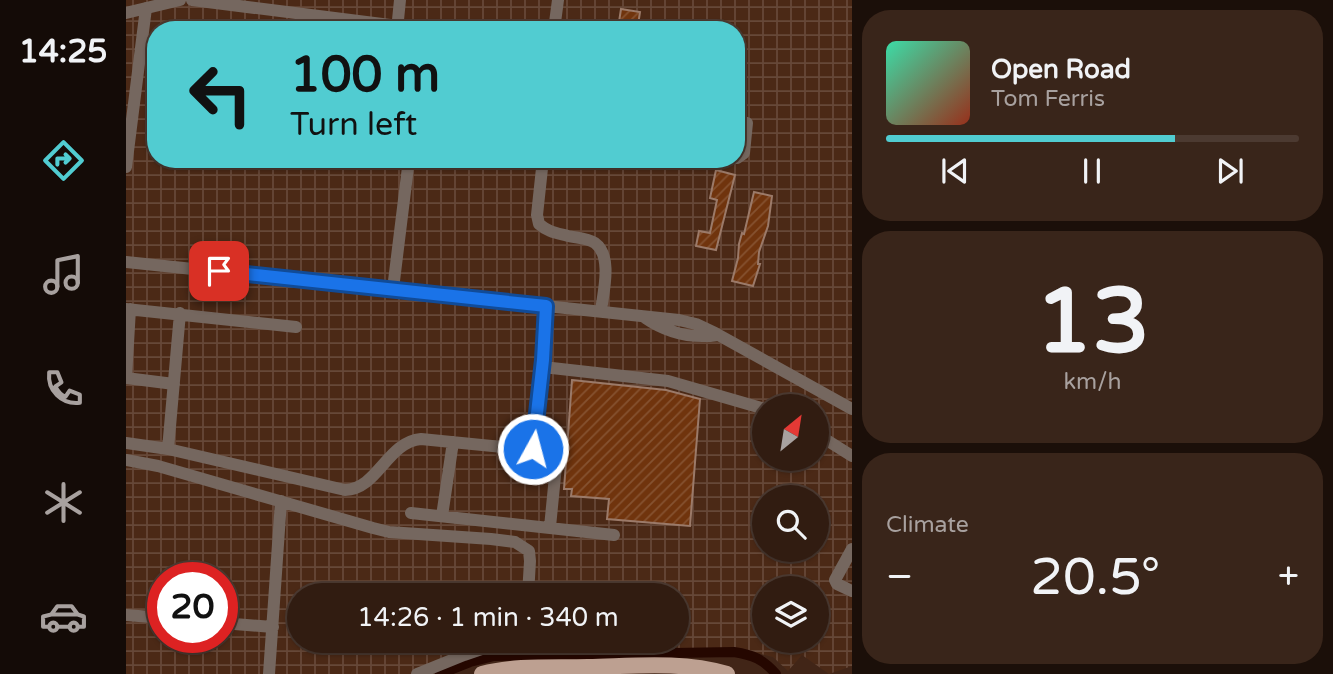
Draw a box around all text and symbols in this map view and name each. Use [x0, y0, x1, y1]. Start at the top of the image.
text: 14:25 [19, 33, 107, 71]
text: 100 m [290, 46, 440, 105]
icon: left [175, 49, 266, 140]
text: Open Road [991, 54, 1131, 85]
text: Tom Ferris [991, 85, 1105, 113]
text: Turn left [290, 106, 417, 144]
icon: directions [39, 136, 88, 185]
icon: previous [936, 152, 974, 190]
icon: pause [1073, 152, 1111, 190]
icon: next [1211, 152, 1249, 190]
pin [189, 241, 249, 301]
icon: music [39, 250, 88, 299]
icon: arrive [200, 252, 238, 290]
text: 13 [1035, 267, 1150, 377]
icon: phone [39, 364, 88, 413]
text: km/h [1064, 368, 1121, 396]
north arrow [752, 394, 830, 471]
map controls [752, 394, 829, 653]
position arrow [496, 412, 570, 486]
icon: climate [39, 478, 88, 527]
button: search [752, 485, 829, 562]
text: Climate [886, 511, 969, 539]
text: 20.5° [1030, 546, 1160, 609]
text: − [886, 554, 913, 600]
text: + [1278, 554, 1299, 600]
speed limit sign: 20 [147, 562, 238, 653]
button: layers [752, 576, 829, 653]
icon: car [39, 592, 88, 641]
text: 14:26 · 1 min · 340 m [357, 602, 619, 633]

